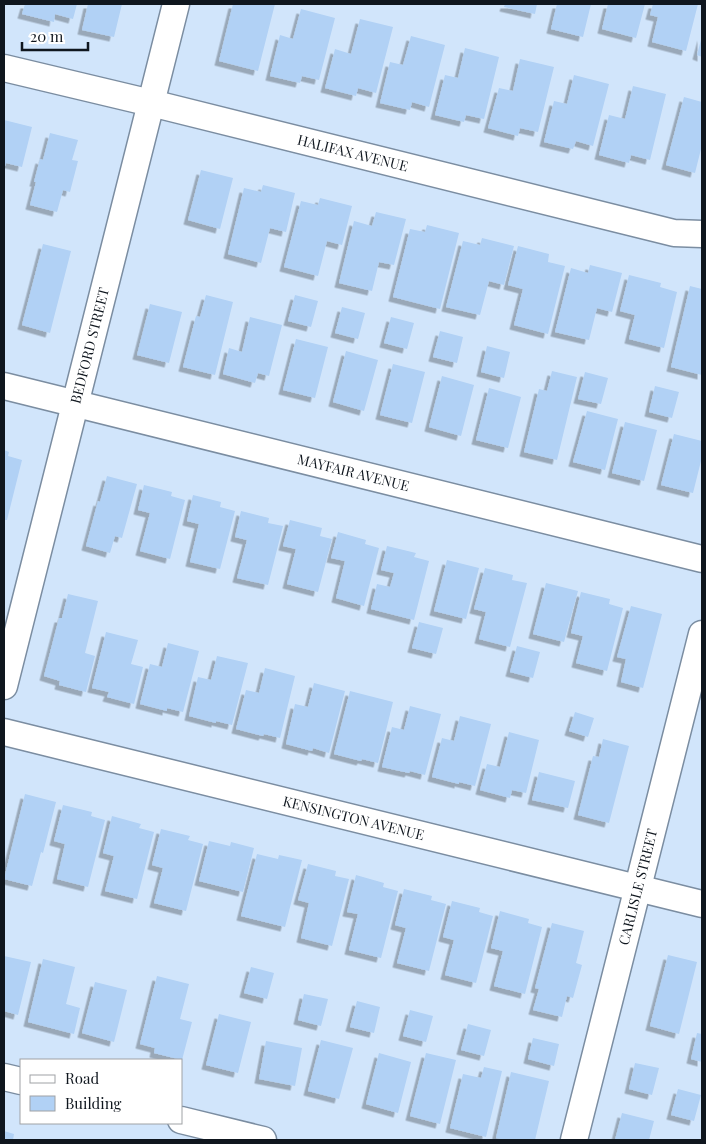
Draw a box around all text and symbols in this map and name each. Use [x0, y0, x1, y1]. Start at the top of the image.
scale bar [22, 20, 89, 52]
text: 20 m [30, 26, 64, 46]
street label: HALIFAX AVENUE [296, 130, 410, 176]
street label: BEDFORD STREET [66, 285, 113, 406]
street label: MAYFAIR AVENUE [296, 449, 411, 495]
street label: KENSINGTON AVENUE [281, 791, 426, 844]
street label: CARLISLE STREET [614, 826, 661, 947]
legend [20, 1059, 182, 1124]
text: Road [65, 1068, 99, 1088]
text: Building [65, 1093, 122, 1113]

